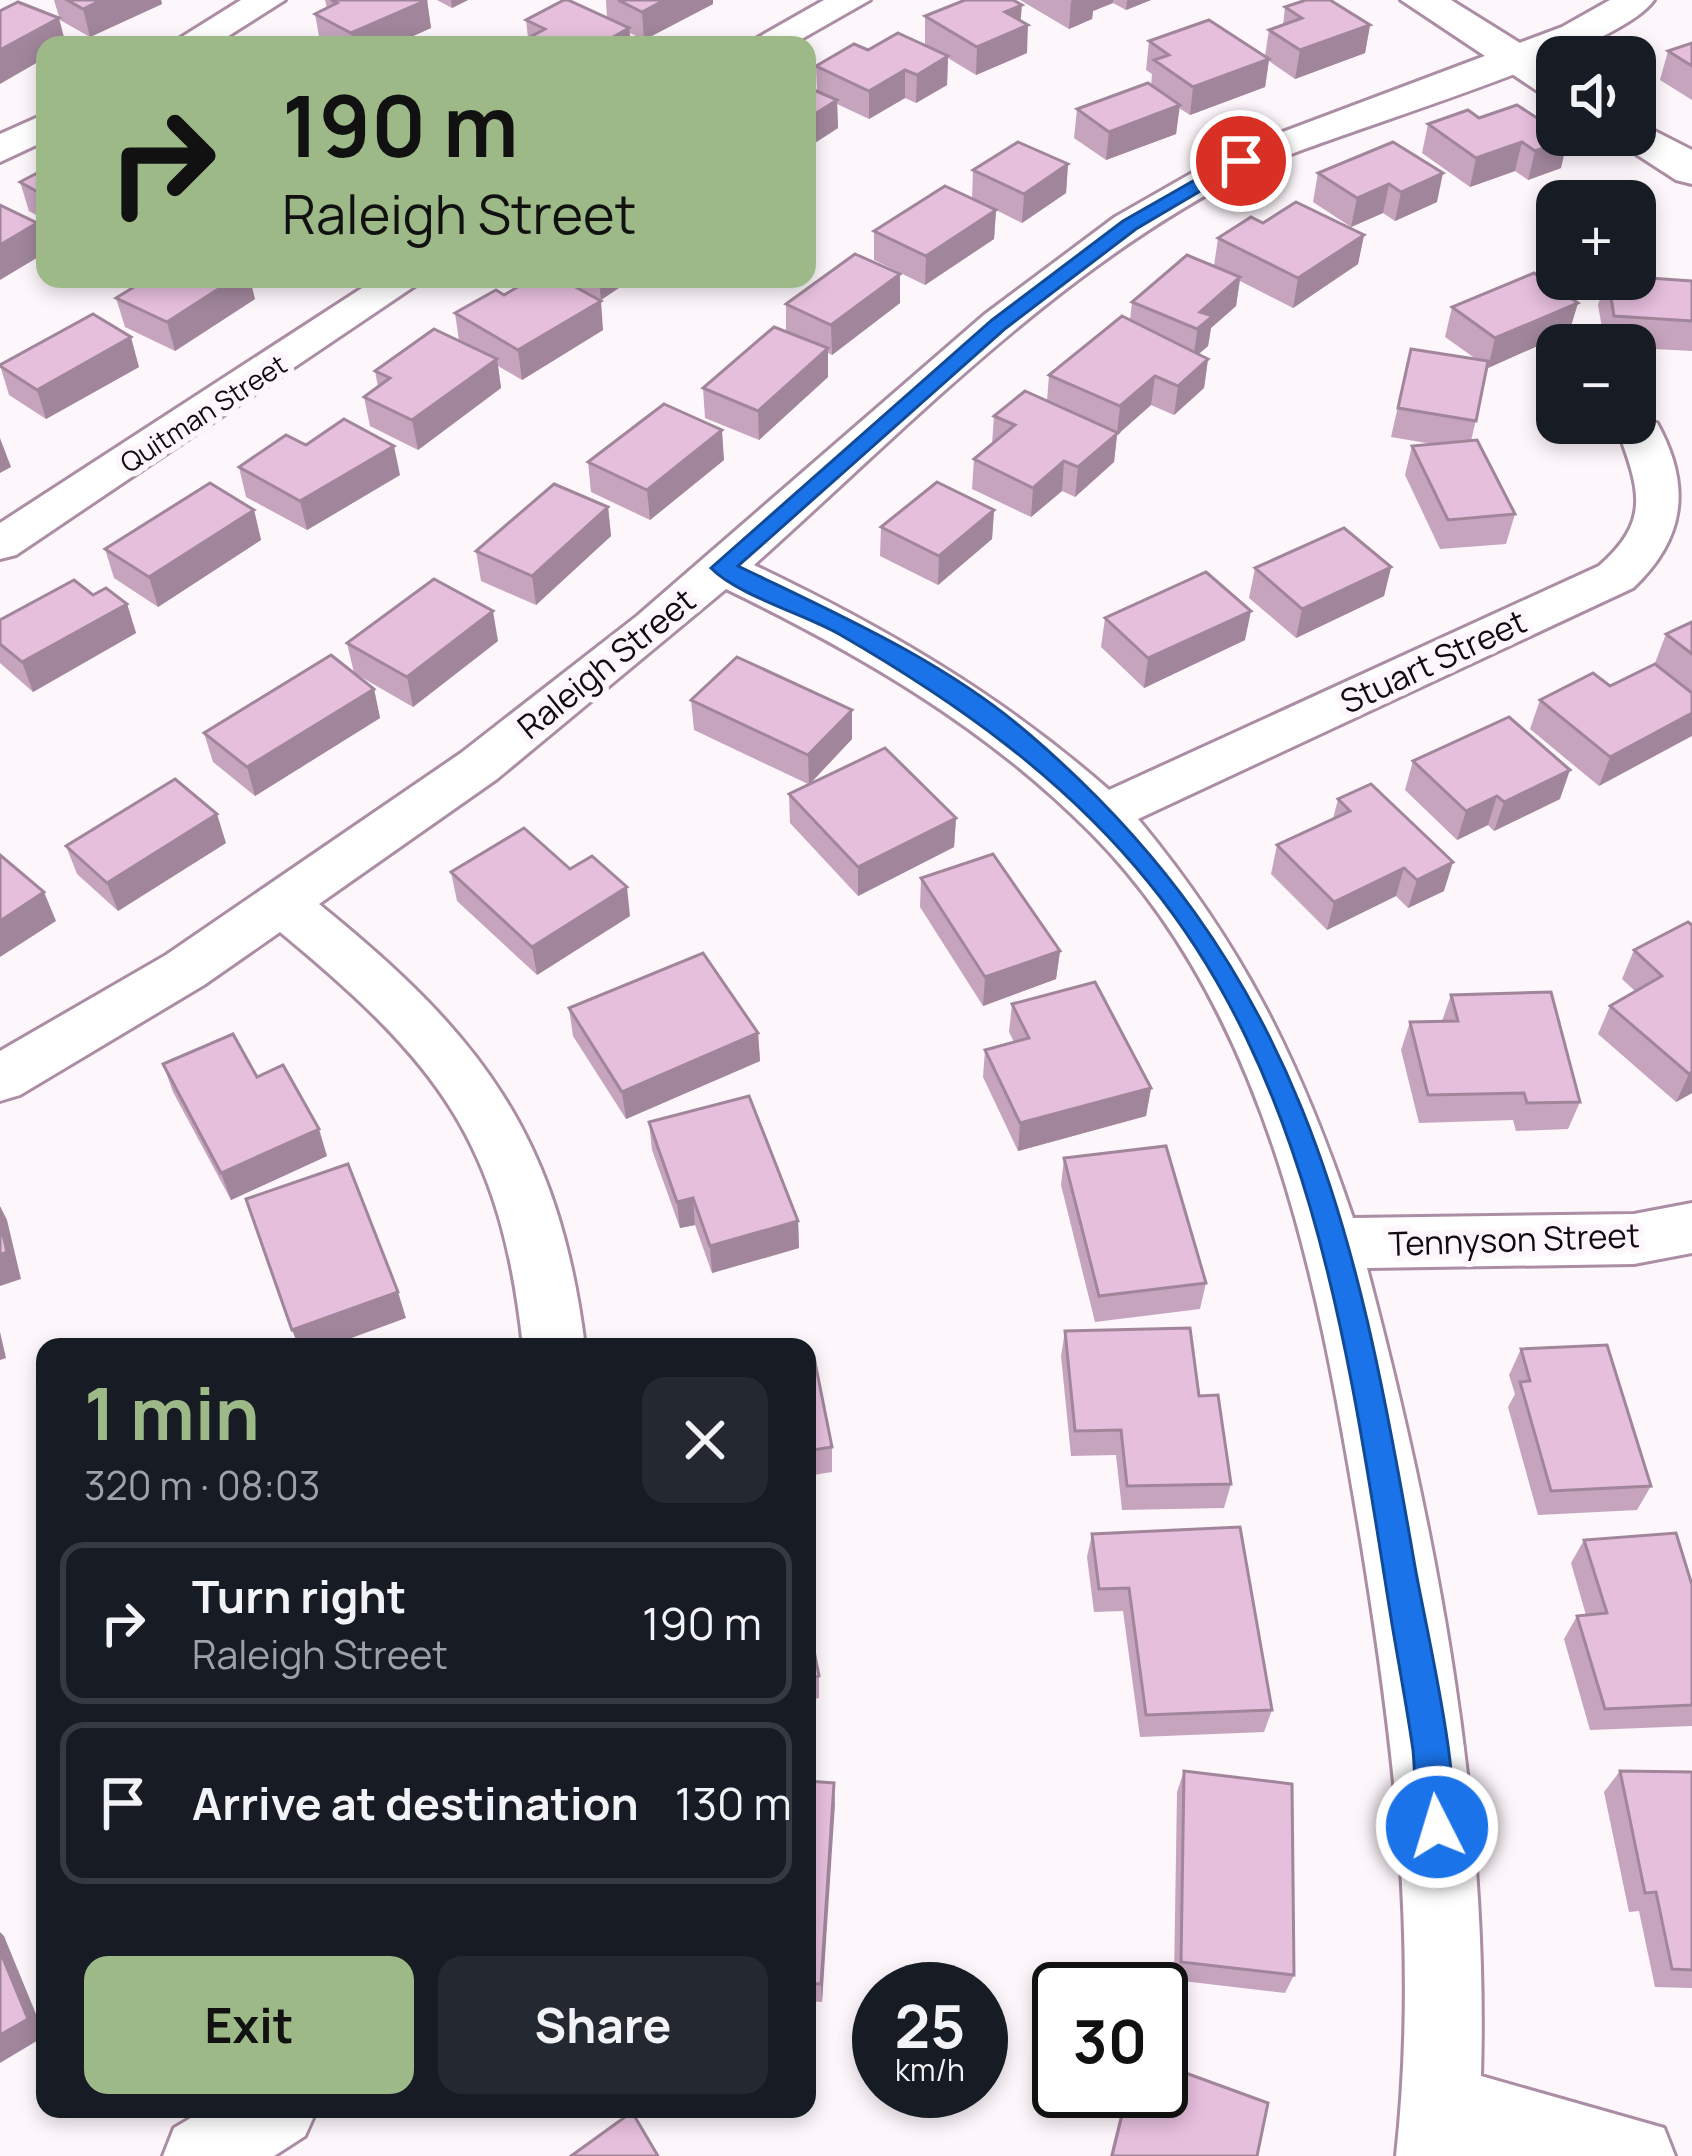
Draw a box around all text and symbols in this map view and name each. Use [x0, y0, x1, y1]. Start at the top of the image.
map controls [1536, 36, 1656, 444]
button: sound [1536, 36, 1656, 156]
text: 190 m [282, 67, 519, 182]
icon: right [84, 84, 240, 240]
pin [1190, 110, 1292, 212]
icon: arrive [1208, 128, 1274, 194]
text: Raleigh Street [282, 176, 636, 250]
button: + [1536, 180, 1656, 300]
button: − [1536, 324, 1656, 444]
street label: Quitman Street [113, 345, 293, 481]
street label: Raleigh Street [508, 577, 704, 749]
street label: Stuart Street [1333, 598, 1533, 724]
street label: Tennyson Street [1387, 1212, 1641, 1266]
text: 1 min [84, 1363, 260, 1462]
button: close [642, 1377, 768, 1503]
text: 320 m · 08:03 [84, 1458, 320, 1512]
text: Turn right [192, 1565, 406, 1627]
icon: right [90, 1590, 156, 1656]
text: 190 m [642, 1592, 762, 1654]
text: Raleigh Street [192, 1627, 448, 1681]
position arrow [1374, 1764, 1500, 1890]
icon: arrive [90, 1770, 156, 1836]
text: Arrive at destination [192, 1772, 639, 1834]
text: 130 m [675, 1772, 792, 1834]
button: Exit [84, 1956, 414, 2094]
button: Share [438, 1956, 768, 2094]
speed limit sign: 30 [1032, 1962, 1188, 2118]
text: 25 [895, 1984, 965, 2066]
text: km/h [895, 2049, 965, 2090]

